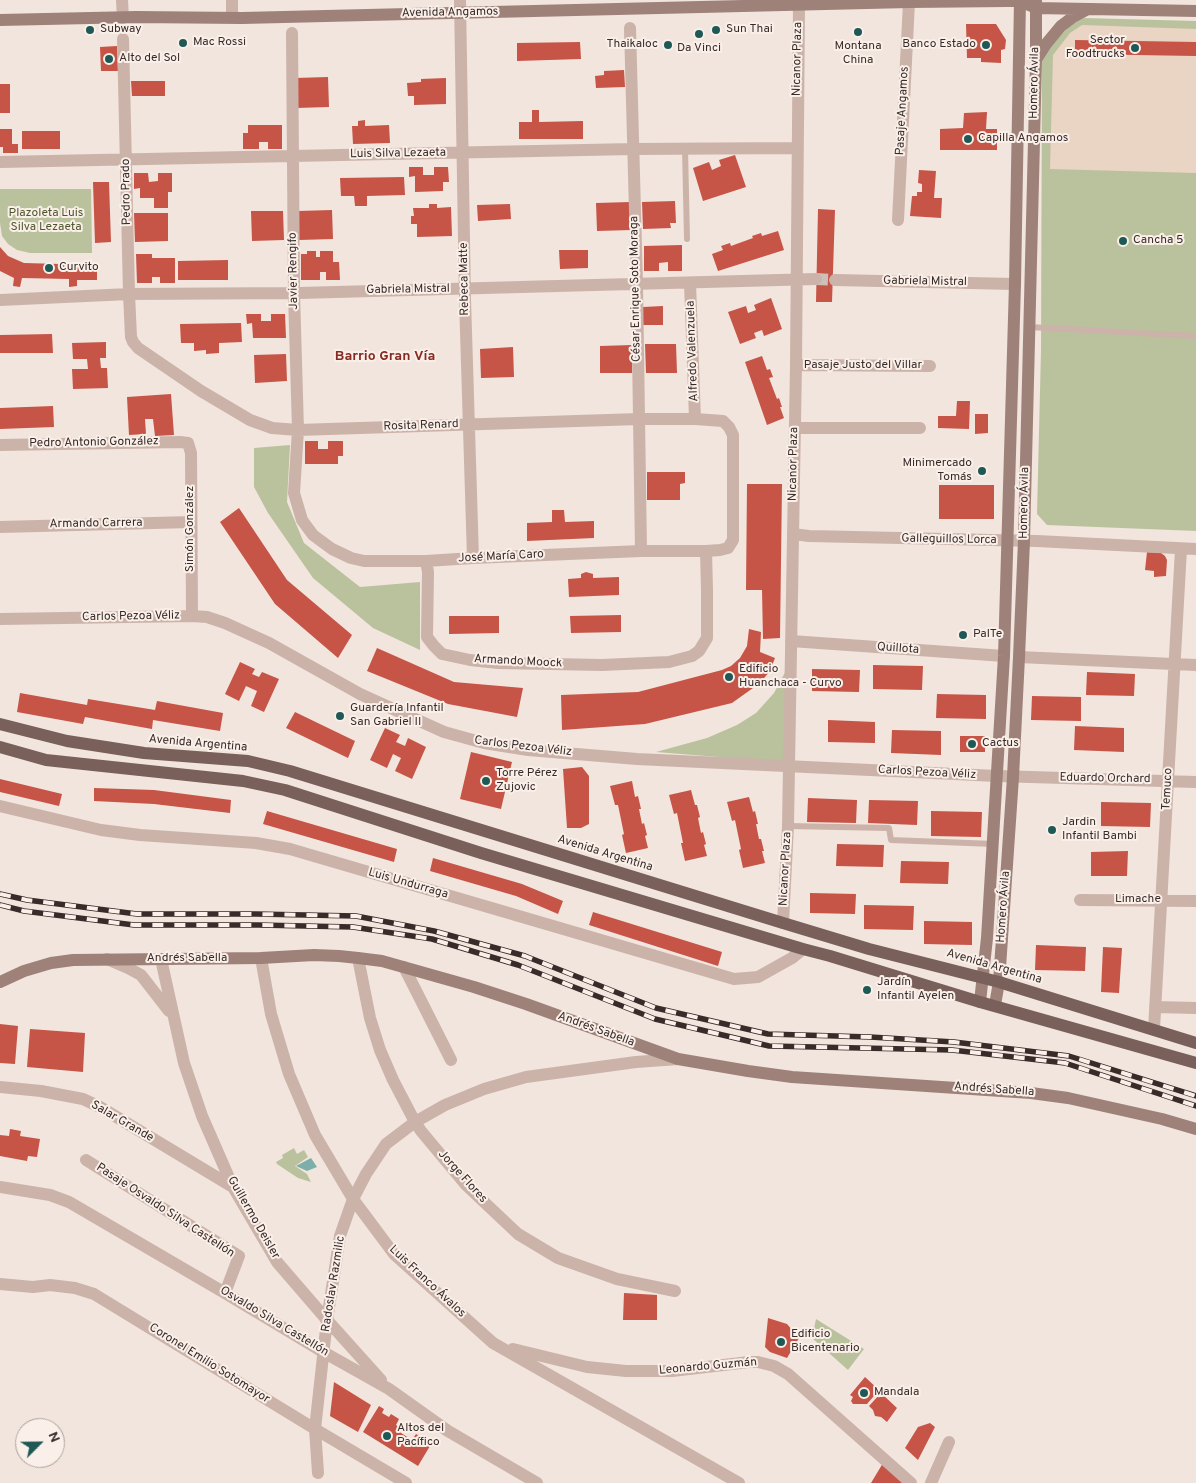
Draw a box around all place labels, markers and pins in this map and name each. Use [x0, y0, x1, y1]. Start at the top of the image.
place label: Subway [100, 23, 142, 37]
place label: Sun Thai [726, 23, 773, 37]
marker: Subway [84, 24, 96, 36]
marker: Sun Thai [710, 24, 722, 36]
marker: Montana China [852, 26, 864, 38]
marker: Da Vinci [693, 28, 705, 40]
place label: Sector Foodtrucks [1066, 34, 1125, 62]
place label: Mac Rossi [193, 36, 246, 50]
marker: Mac Rossi [177, 37, 189, 49]
place label: Thaikaloc [606, 38, 658, 52]
place label: Banco Estado [902, 38, 976, 52]
marker: Thaikaloc [662, 39, 674, 51]
marker: Banco Estado [980, 39, 992, 51]
place label: Montana China [835, 40, 881, 68]
place label: Da Vinci [677, 42, 721, 56]
marker: Sector Foodtrucks [1129, 42, 1141, 54]
place label: Alto del Sol [119, 52, 180, 66]
marker: Alto del Sol [103, 53, 115, 65]
place label: Capilla Angamos [978, 132, 1068, 146]
marker: Capilla Angamos [962, 133, 974, 145]
place label: Cancha 5 [1133, 234, 1184, 248]
marker: Cancha 5 [1117, 235, 1129, 247]
place label: Curvito [59, 261, 99, 275]
marker: Curvito [43, 262, 55, 274]
place label: Minimercado Tomás [902, 457, 972, 485]
marker: Minimercado Tomás [976, 465, 988, 477]
place label: PalTe [973, 628, 1002, 642]
marker: PalTe [957, 629, 969, 641]
place label: Edificio Huanchaca - Curvo [739, 663, 842, 691]
marker: Edificio Huanchaca - Curvo [723, 671, 735, 683]
place label: Guardería Infantil San Gabriel II [350, 702, 444, 730]
marker: Guardería Infantil San Gabriel II [334, 710, 346, 722]
place label: Cactus [982, 737, 1019, 751]
marker: Cactus [966, 738, 978, 750]
place label: Torre Pérez Zujovic [496, 767, 558, 795]
marker: Torre Pérez Zujovic [480, 775, 492, 787]
place label: Jardin Infantil Bambi [1062, 816, 1137, 844]
marker: Jardin Infantil Bambi [1046, 824, 1058, 836]
place label: Jardín Infantil Ayelen [877, 976, 954, 1004]
marker: Jardín Infantil Ayelen [861, 984, 873, 996]
place label: Edificio Bicentenario [791, 1328, 860, 1356]
marker: Edificio Bicentenario [775, 1336, 787, 1348]
place label: Mandala [874, 1386, 919, 1400]
marker: Mandala [858, 1387, 870, 1399]
place label: Altos del Pacífico [397, 1422, 444, 1450]
marker: Altos del Pacífico [381, 1430, 393, 1442]

